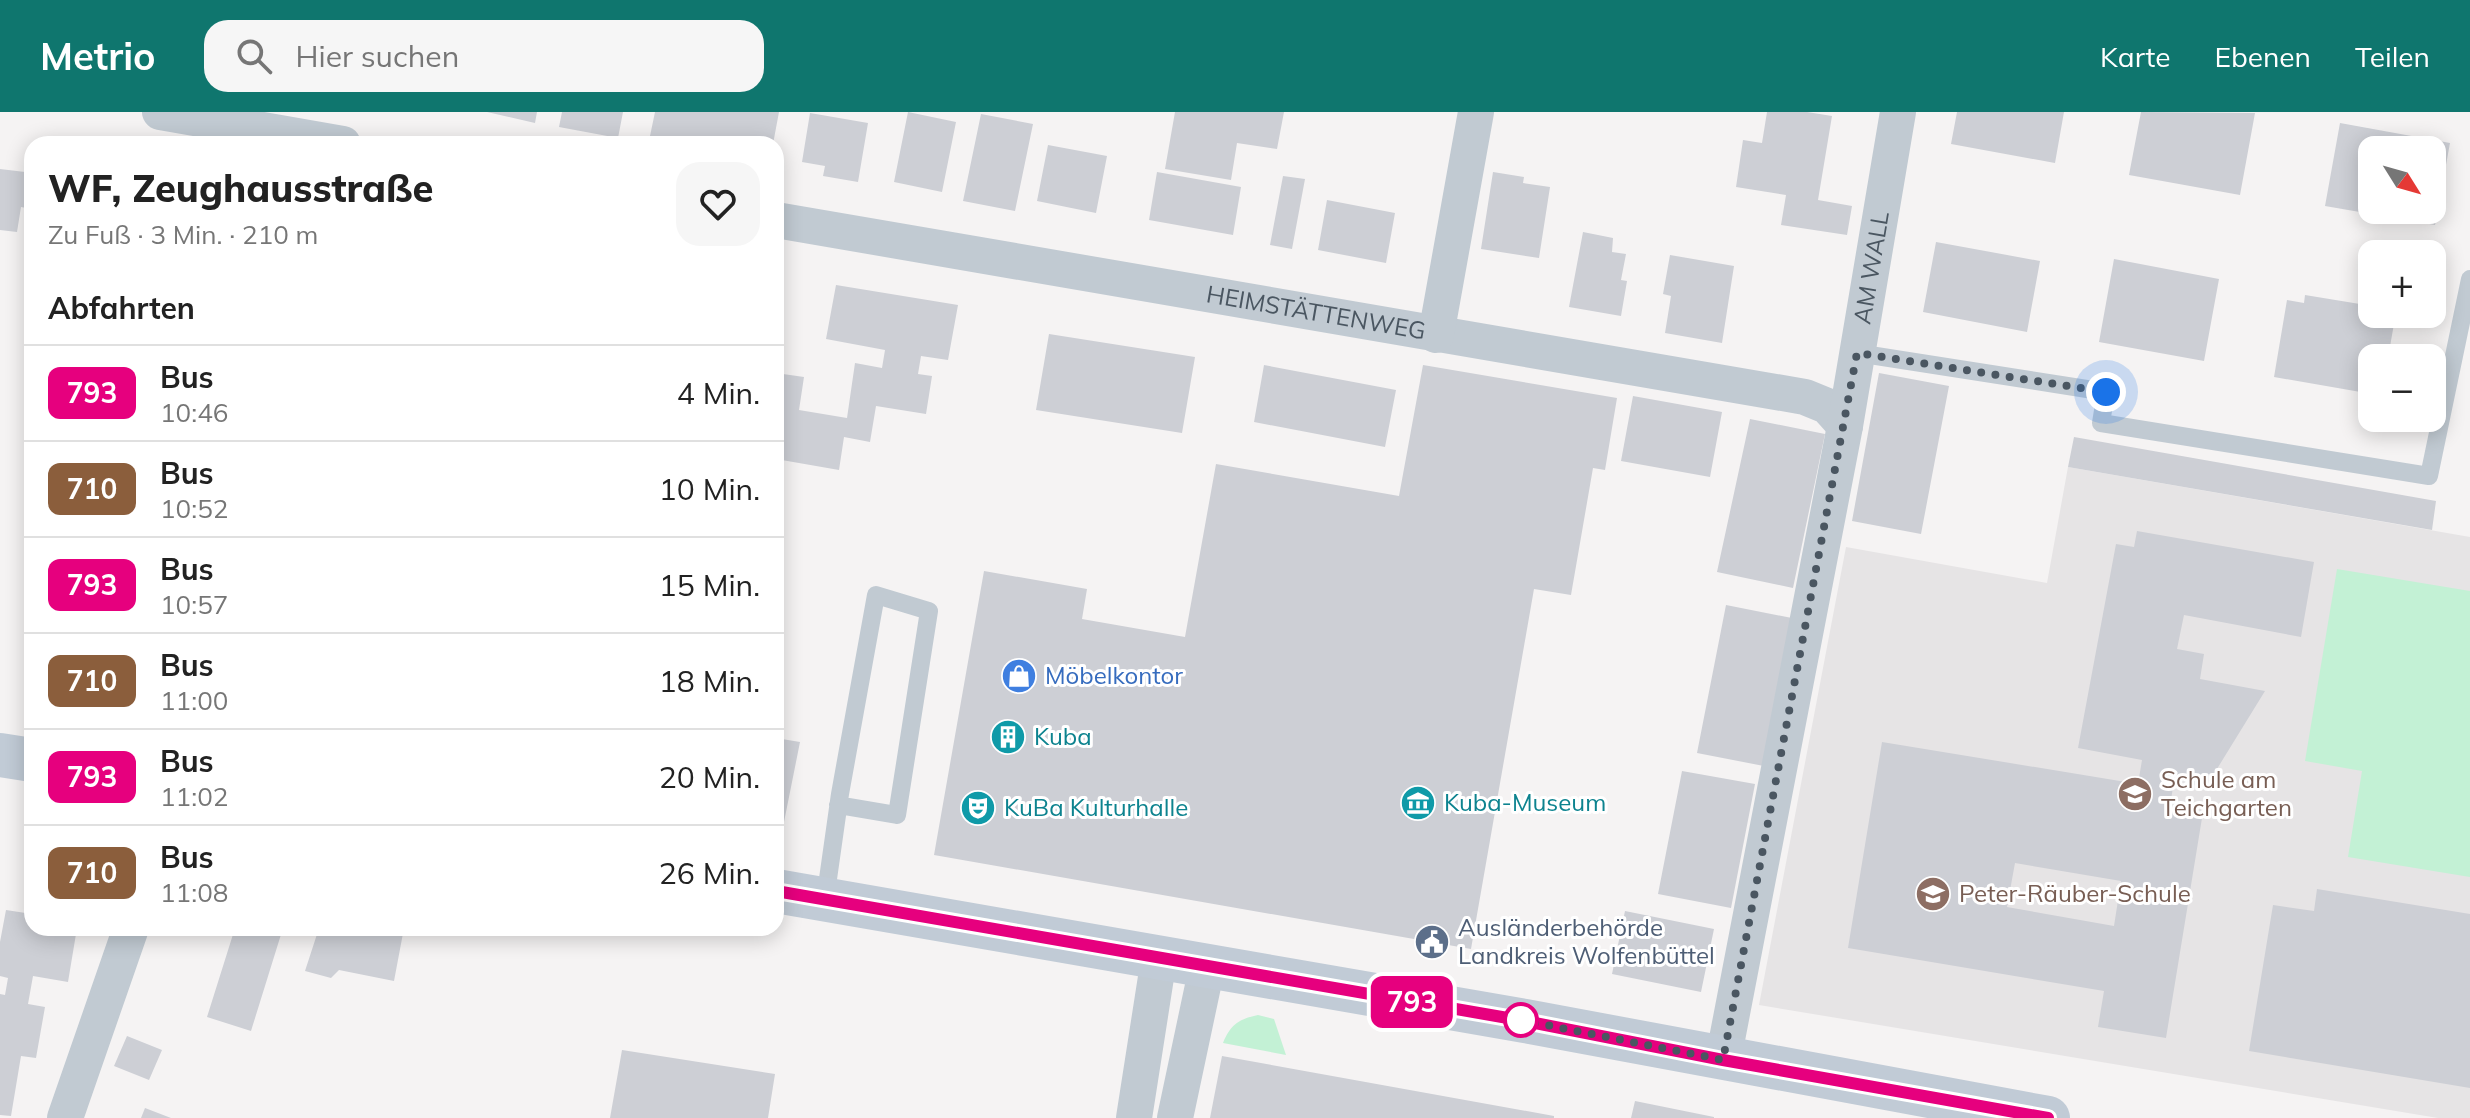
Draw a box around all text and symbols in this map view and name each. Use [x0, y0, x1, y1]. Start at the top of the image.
search box [204, 20, 764, 92]
text: Metrio [40, 32, 156, 80]
icon: search [232, 34, 276, 78]
text: Hier suchen [296, 37, 459, 75]
text: Karte [2100, 39, 2170, 74]
text: Ebenen [2214, 39, 2311, 74]
text: Teilen [2355, 39, 2430, 74]
north arrow [2358, 136, 2446, 224]
map controls [2358, 136, 2446, 432]
button: heart [676, 162, 760, 246]
text: WF, Zeughausstraße [48, 164, 433, 212]
street label: AM WALL [1846, 209, 1895, 326]
text: Zu Fuß · 3 Min. · 210 m [48, 218, 318, 251]
button: + [2358, 240, 2446, 328]
street label: HEIMSTÄTTENWEG [1204, 278, 1428, 346]
text: Abfahrten [48, 289, 195, 327]
button: − [2358, 344, 2446, 432]
text: Bus [160, 358, 214, 396]
your location [2086, 372, 2126, 412]
text: 4 Min. [677, 374, 760, 412]
text: 793 [67, 375, 117, 410]
text: 10:46 [160, 396, 228, 429]
text: Bus [160, 454, 214, 492]
text: 10 Min. [659, 470, 760, 508]
text: 710 [67, 471, 117, 506]
text: 10:52 [160, 492, 228, 525]
text: Bus [160, 550, 214, 588]
text: 15 Min. [659, 566, 760, 604]
text: 793 [67, 567, 117, 602]
text: 10:57 [160, 588, 228, 621]
text: Bus [160, 646, 214, 684]
shop icon: Möbelkontor [1000, 657, 1038, 695]
place label: Möbelkontor [1045, 660, 1183, 690]
text: 18 Min. [659, 662, 760, 700]
text: 710 [67, 663, 117, 698]
text: 11:00 [160, 684, 228, 717]
building icon: Kuba [989, 718, 1027, 756]
place label: Kuba [1034, 721, 1092, 751]
text: Bus [160, 742, 214, 780]
text: 20 Min. [659, 758, 760, 796]
text: 793 [67, 759, 117, 794]
place label: Schule am Teichgarten [2161, 764, 2292, 822]
school or university icon: Schule am Teichgarten [2116, 775, 2154, 813]
text: 11:02 [160, 780, 228, 813]
museum icon: Kuba-Museum [1399, 784, 1437, 822]
place label: Kuba-Museum [1444, 787, 1606, 817]
theatre icon: KuBa Kulturhalle [959, 789, 997, 827]
place label: KuBa Kulturhalle [1004, 792, 1188, 822]
text: Bus [160, 838, 214, 876]
text: 26 Min. [659, 854, 760, 892]
text: 710 [67, 855, 117, 890]
school or university icon: Peter-Räuber-Schule [1914, 875, 1952, 913]
text: 11:08 [160, 876, 228, 909]
place label: Peter-Räuber-Schule [1959, 878, 2191, 908]
place label: Ausländerbehörde Landkreis Wolfenbüttel [1458, 912, 1715, 970]
public building icon: Ausländerbehörde Landkreis Wolfenbüttel [1413, 923, 1451, 961]
line badge: 793 [1366, 976, 1458, 1028]
text: 793 [1387, 984, 1437, 1019]
unlabelled marker [1504, 1003, 1538, 1037]

